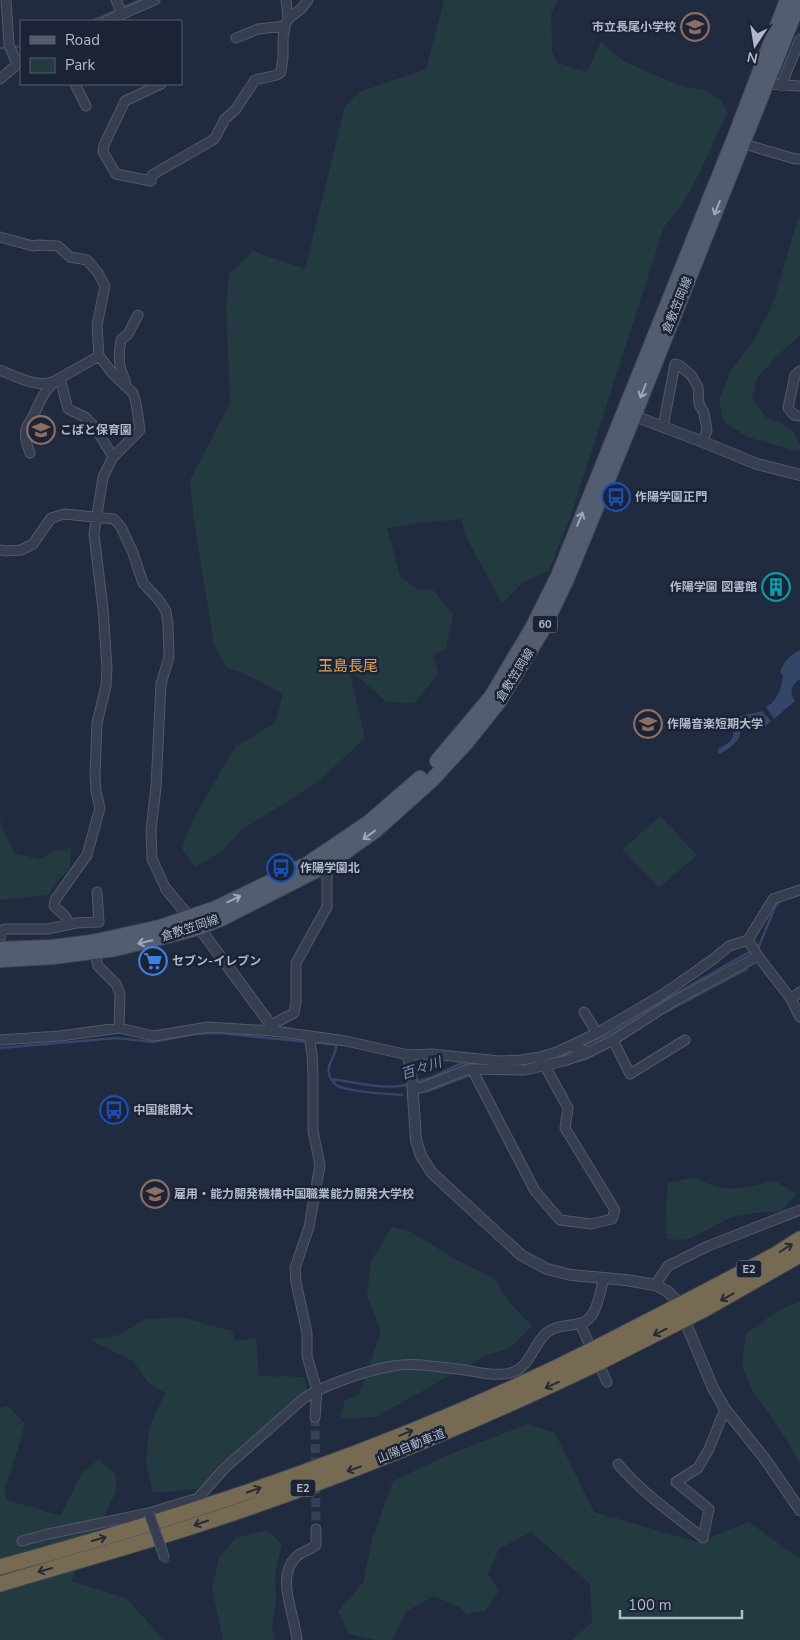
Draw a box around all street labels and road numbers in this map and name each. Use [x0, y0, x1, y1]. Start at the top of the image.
street label: 倉敷笠岡線 [658, 274, 696, 336]
road number: 60 [532, 616, 558, 632]
street label: 倉敷笠岡線 [492, 645, 538, 705]
street label: 倉敷笠岡線 [159, 911, 221, 945]
road number: E2 [736, 1260, 762, 1278]
street label: 山陽自動車道 [375, 1425, 447, 1467]
road number: E2 [290, 1480, 316, 1496]

